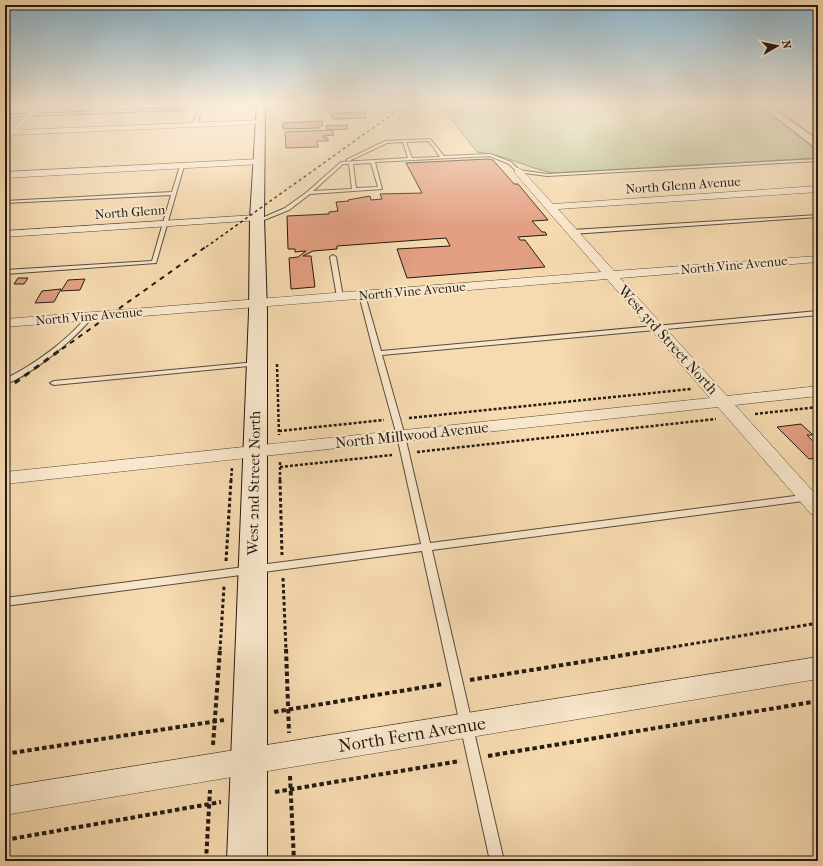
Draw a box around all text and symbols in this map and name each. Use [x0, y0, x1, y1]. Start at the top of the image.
north arrow [757, 26, 797, 66]
text: N [779, 39, 794, 50]
street label: North Glenn Avenue [625, 173, 742, 197]
street label: North Glenn [94, 202, 166, 222]
street label: North Vine Avenue [680, 253, 789, 277]
street label: North Vine Avenue [358, 279, 467, 303]
street label: West 3rd Street North [614, 281, 722, 399]
street label: North Vine Avenue [35, 304, 144, 328]
street label: West 2nd Street North [244, 410, 264, 556]
street label: North Millwood Avenue [334, 418, 490, 452]
street label: North Fern Avenue [337, 713, 487, 757]

